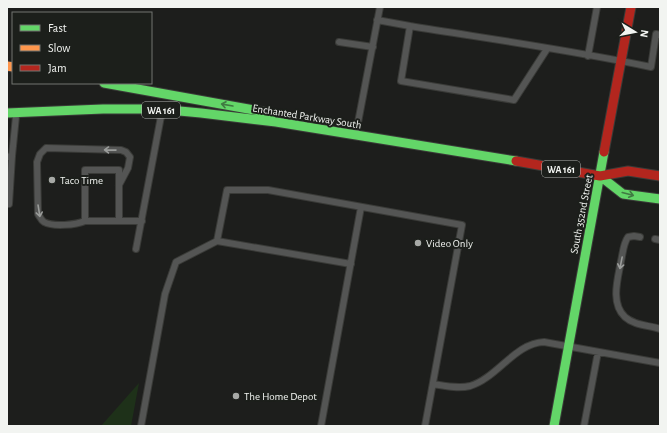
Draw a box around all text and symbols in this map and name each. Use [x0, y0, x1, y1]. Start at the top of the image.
legend [12, 12, 152, 84]
north arrow [615, 12, 655, 52]
text: Fast [48, 22, 67, 34]
text: N [638, 29, 650, 38]
text: Slow [48, 42, 70, 54]
text: Jam [48, 62, 67, 74]
one-way arrow [221, 101, 234, 109]
road number: WA 161 [142, 102, 180, 118]
street label: Enchanted Parkway South [252, 102, 362, 131]
one-way arrow [104, 146, 117, 154]
road number: WA 161 [542, 161, 580, 177]
street label: South 352nd Street [568, 173, 595, 255]
marker: Taco Time [47, 175, 57, 185]
place label: Taco Time [60, 175, 103, 186]
one-way arrow [621, 190, 634, 198]
one-way arrow [35, 204, 43, 217]
marker: Video Only [413, 238, 423, 248]
place label: Video Only [426, 238, 473, 249]
one-way arrow [617, 256, 625, 269]
marker: The Home Depot [231, 391, 241, 401]
place label: The Home Depot [244, 391, 317, 402]

